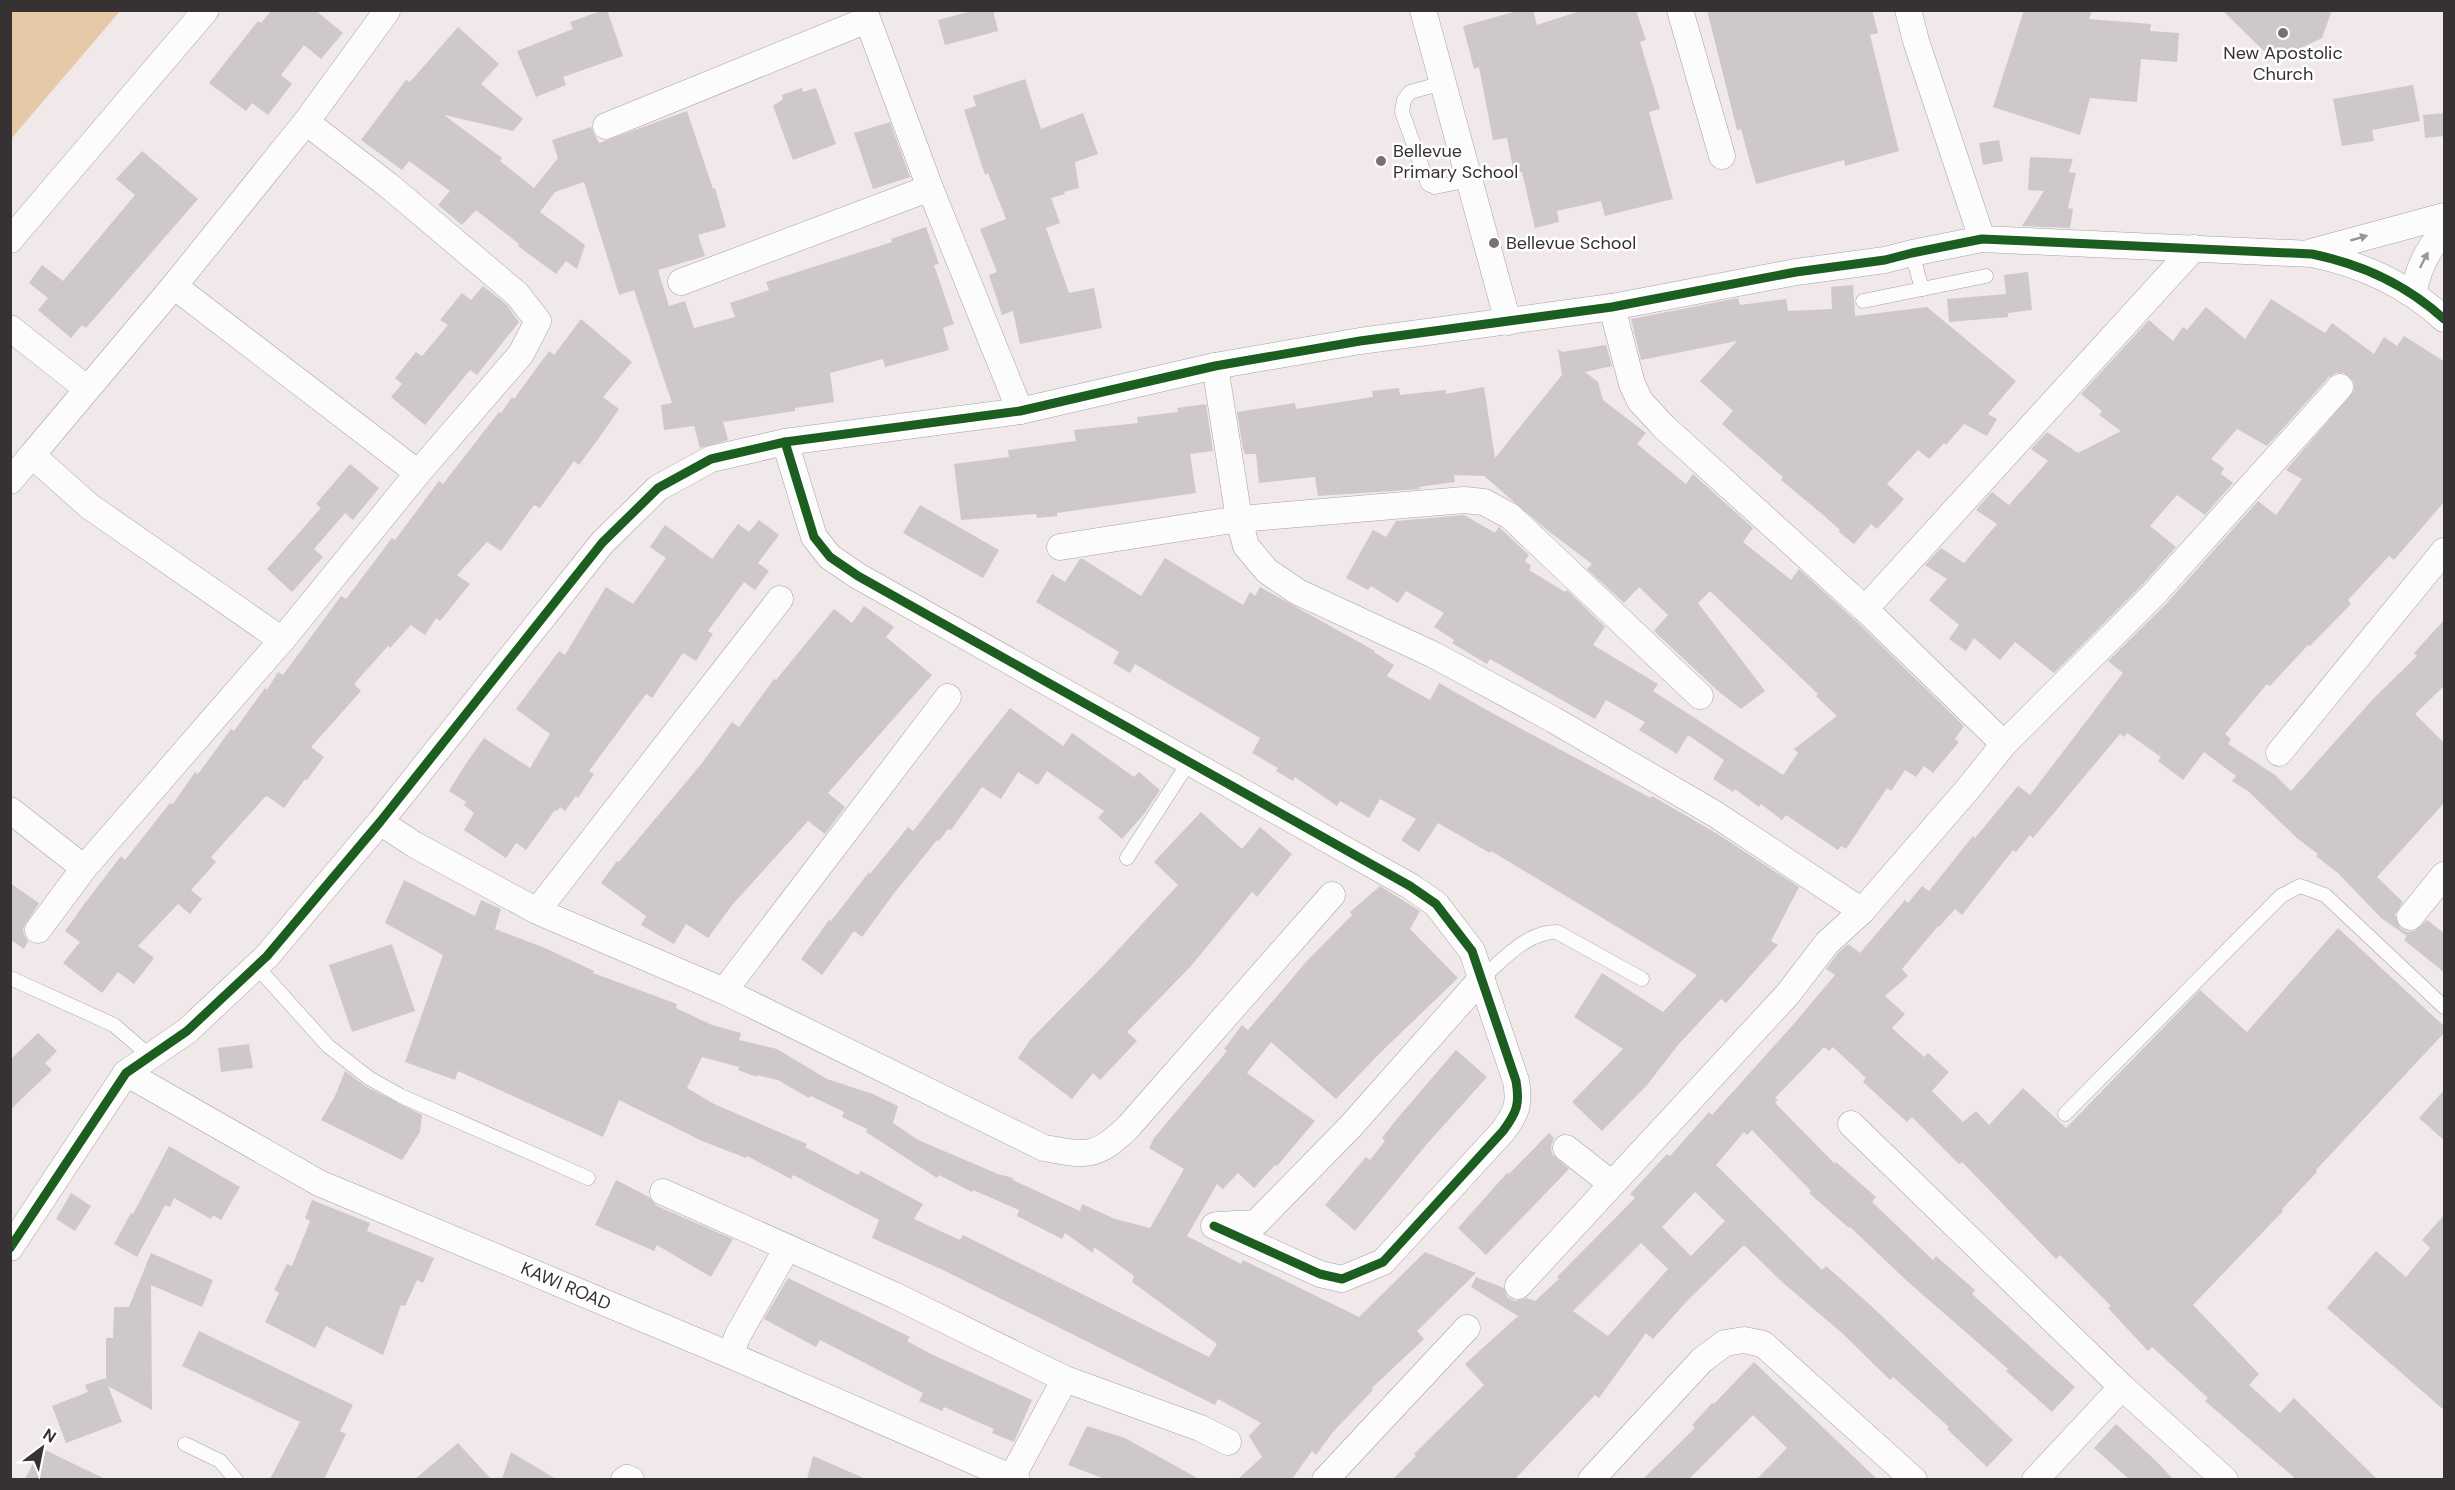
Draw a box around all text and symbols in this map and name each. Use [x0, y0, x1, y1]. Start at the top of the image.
marker: New Apostolic Church [2276, 26, 2290, 40]
place label: New Apostolic Church [2223, 41, 2343, 86]
place label: Bellevue Primary School [1393, 139, 1518, 184]
marker: Bellevue Primary School [1374, 154, 1388, 168]
place label: Bellevue School [1506, 231, 1636, 255]
one-way arrow [2350, 233, 2368, 242]
marker: Bellevue School [1487, 236, 1501, 250]
one-way arrow [2419, 251, 2429, 268]
street label: KAWI ROAD [517, 1256, 615, 1316]
north arrow [12, 1418, 72, 1478]
text: N [39, 1424, 60, 1448]

